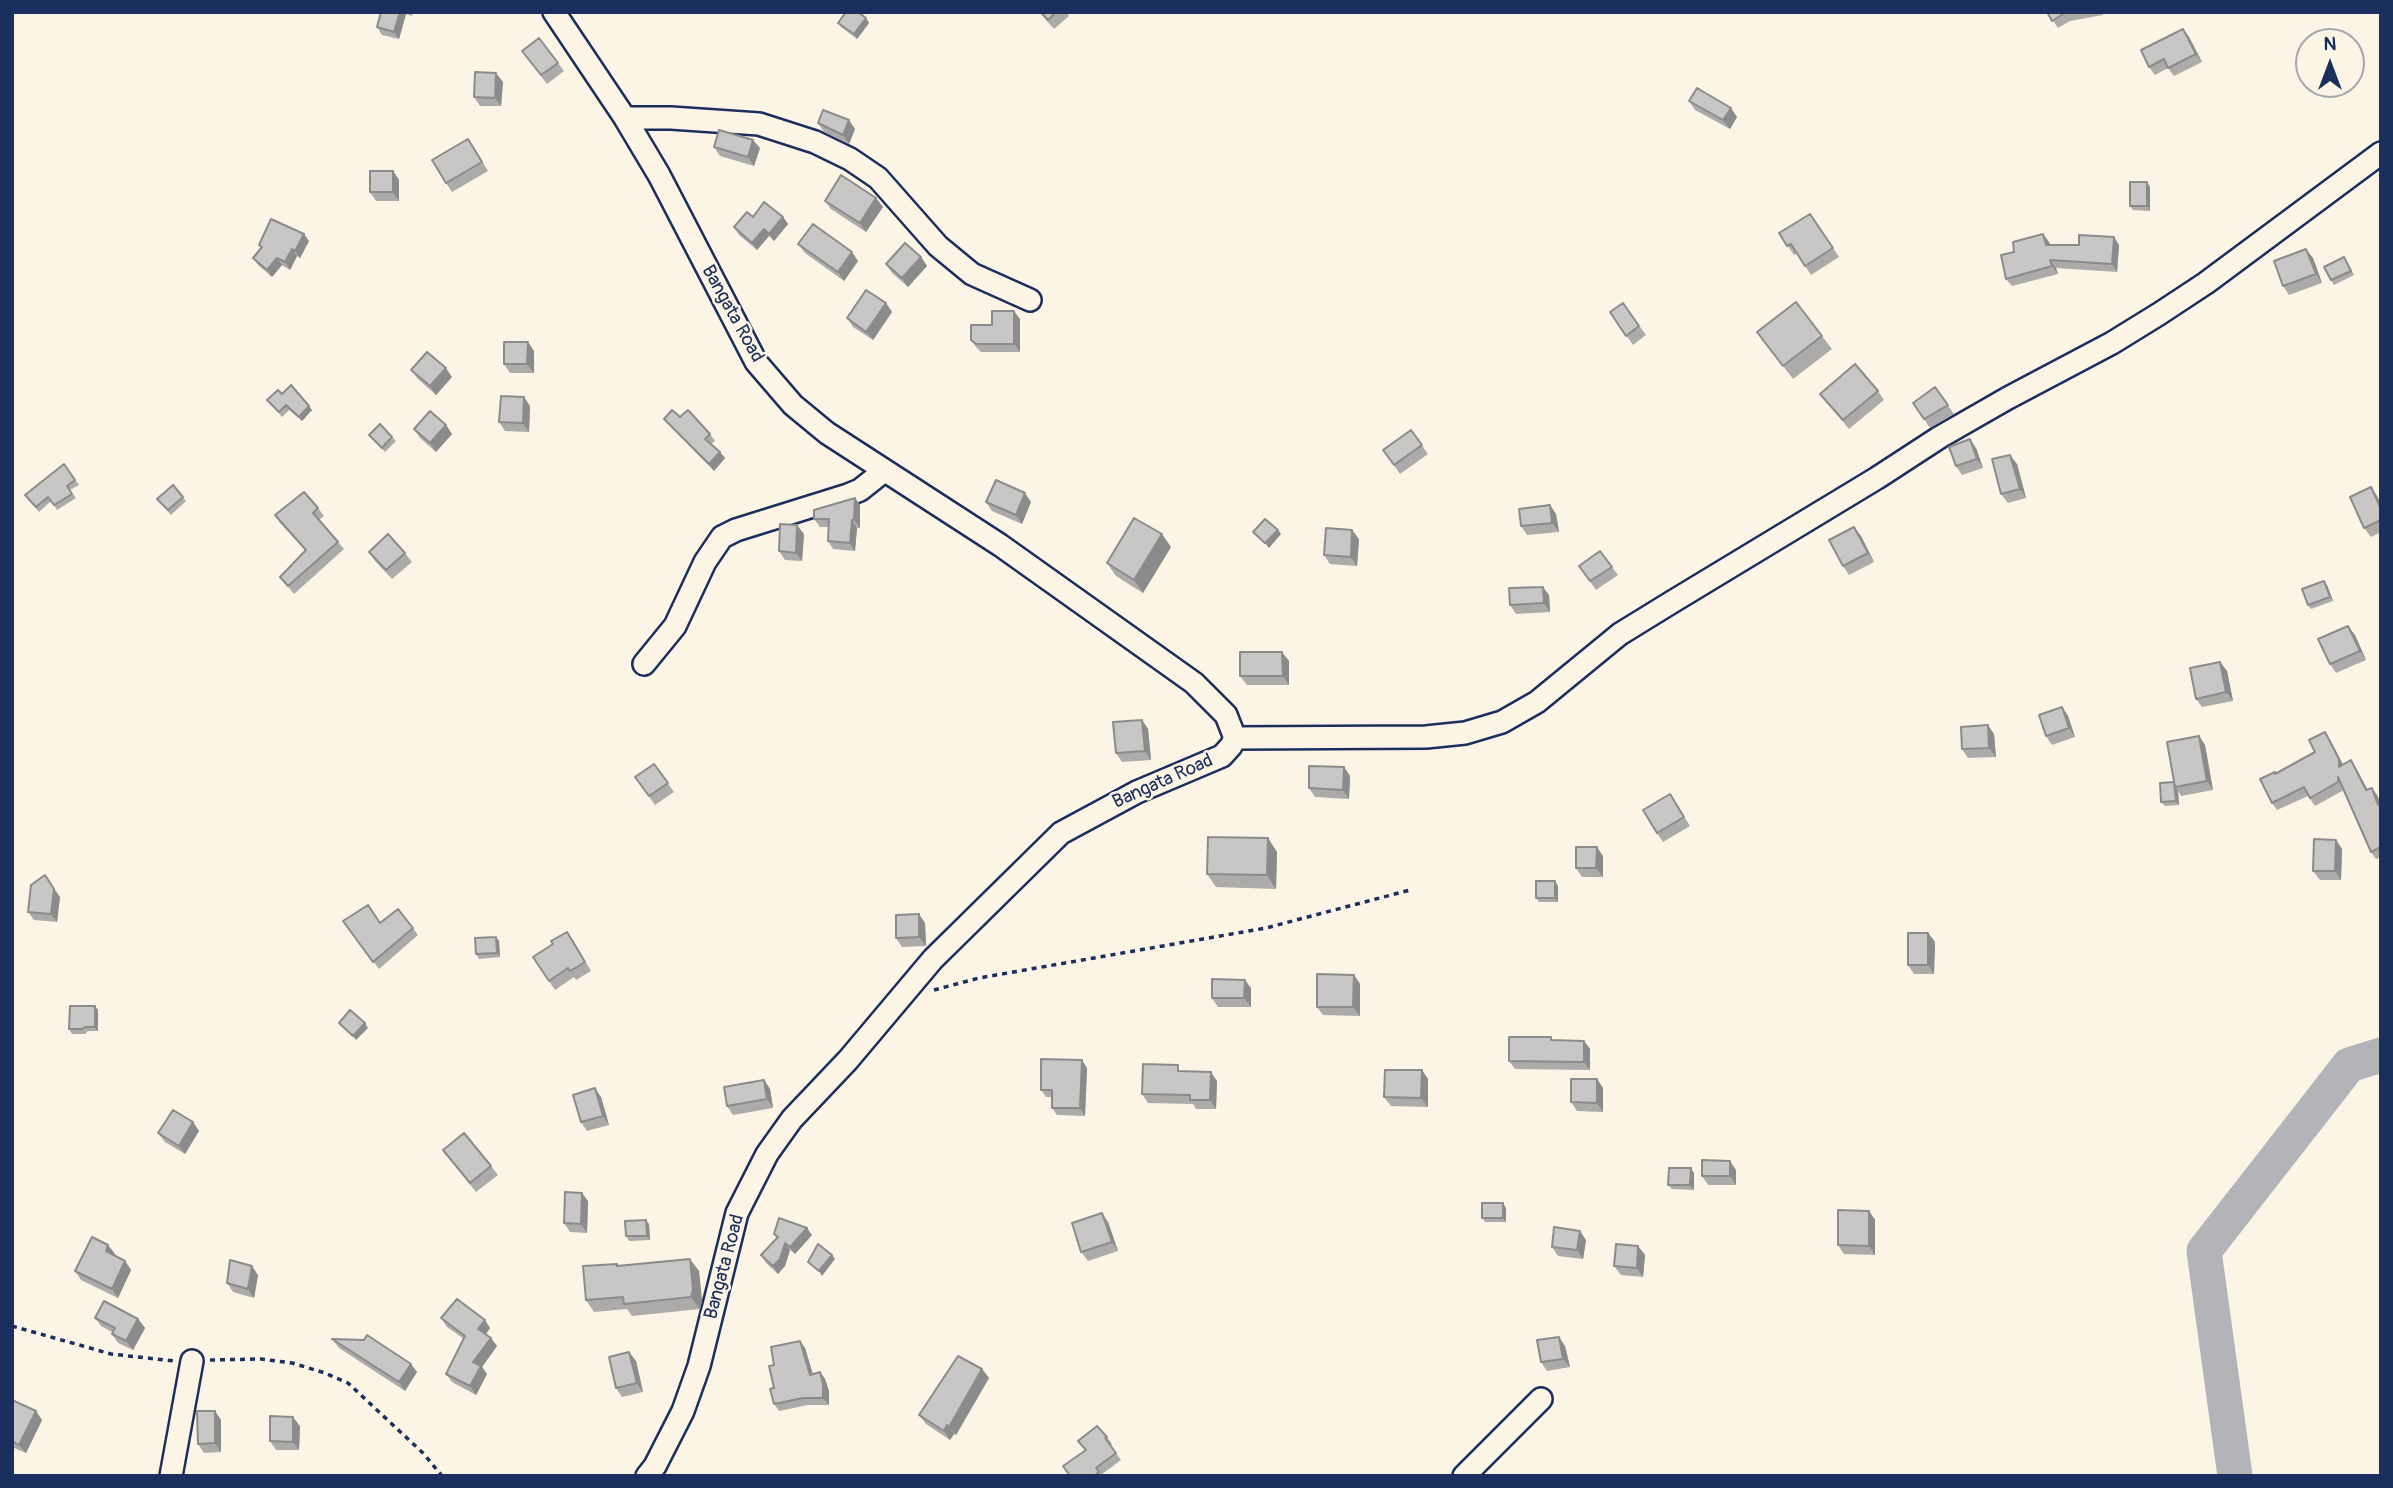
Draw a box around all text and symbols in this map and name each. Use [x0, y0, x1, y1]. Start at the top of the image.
north arrow [2295, 28, 2365, 98]
text: N [2324, 32, 2336, 56]
street label: Bangata Road [696, 261, 768, 367]
street label: Bangata Road [1109, 750, 1217, 814]
street label: Bangata Road [700, 1212, 750, 1322]

